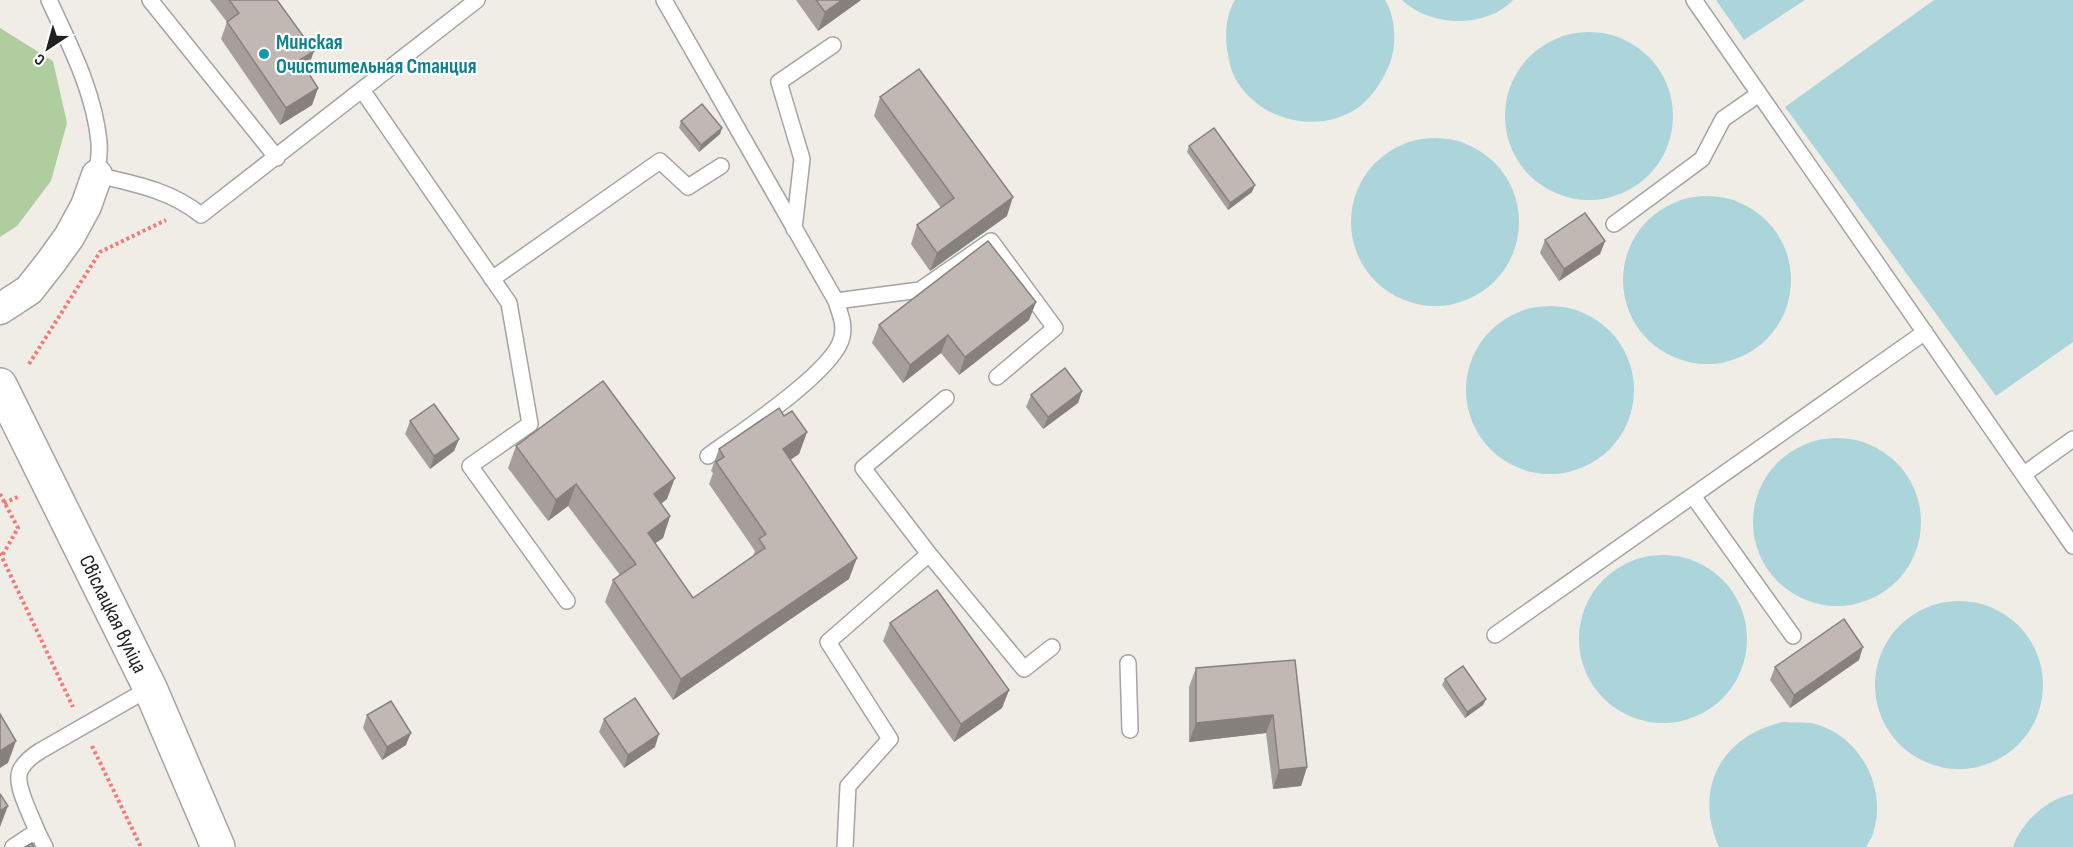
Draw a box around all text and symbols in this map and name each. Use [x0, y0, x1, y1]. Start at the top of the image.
north arrow [18, 18, 78, 78]
place label: Минская Очистительная Станция [276, 30, 477, 79]
marker: Минская Очистительная Станция [257, 47, 271, 61]
text: С [31, 49, 49, 69]
street label: Свіслацкая вуліца [74, 551, 152, 677]

